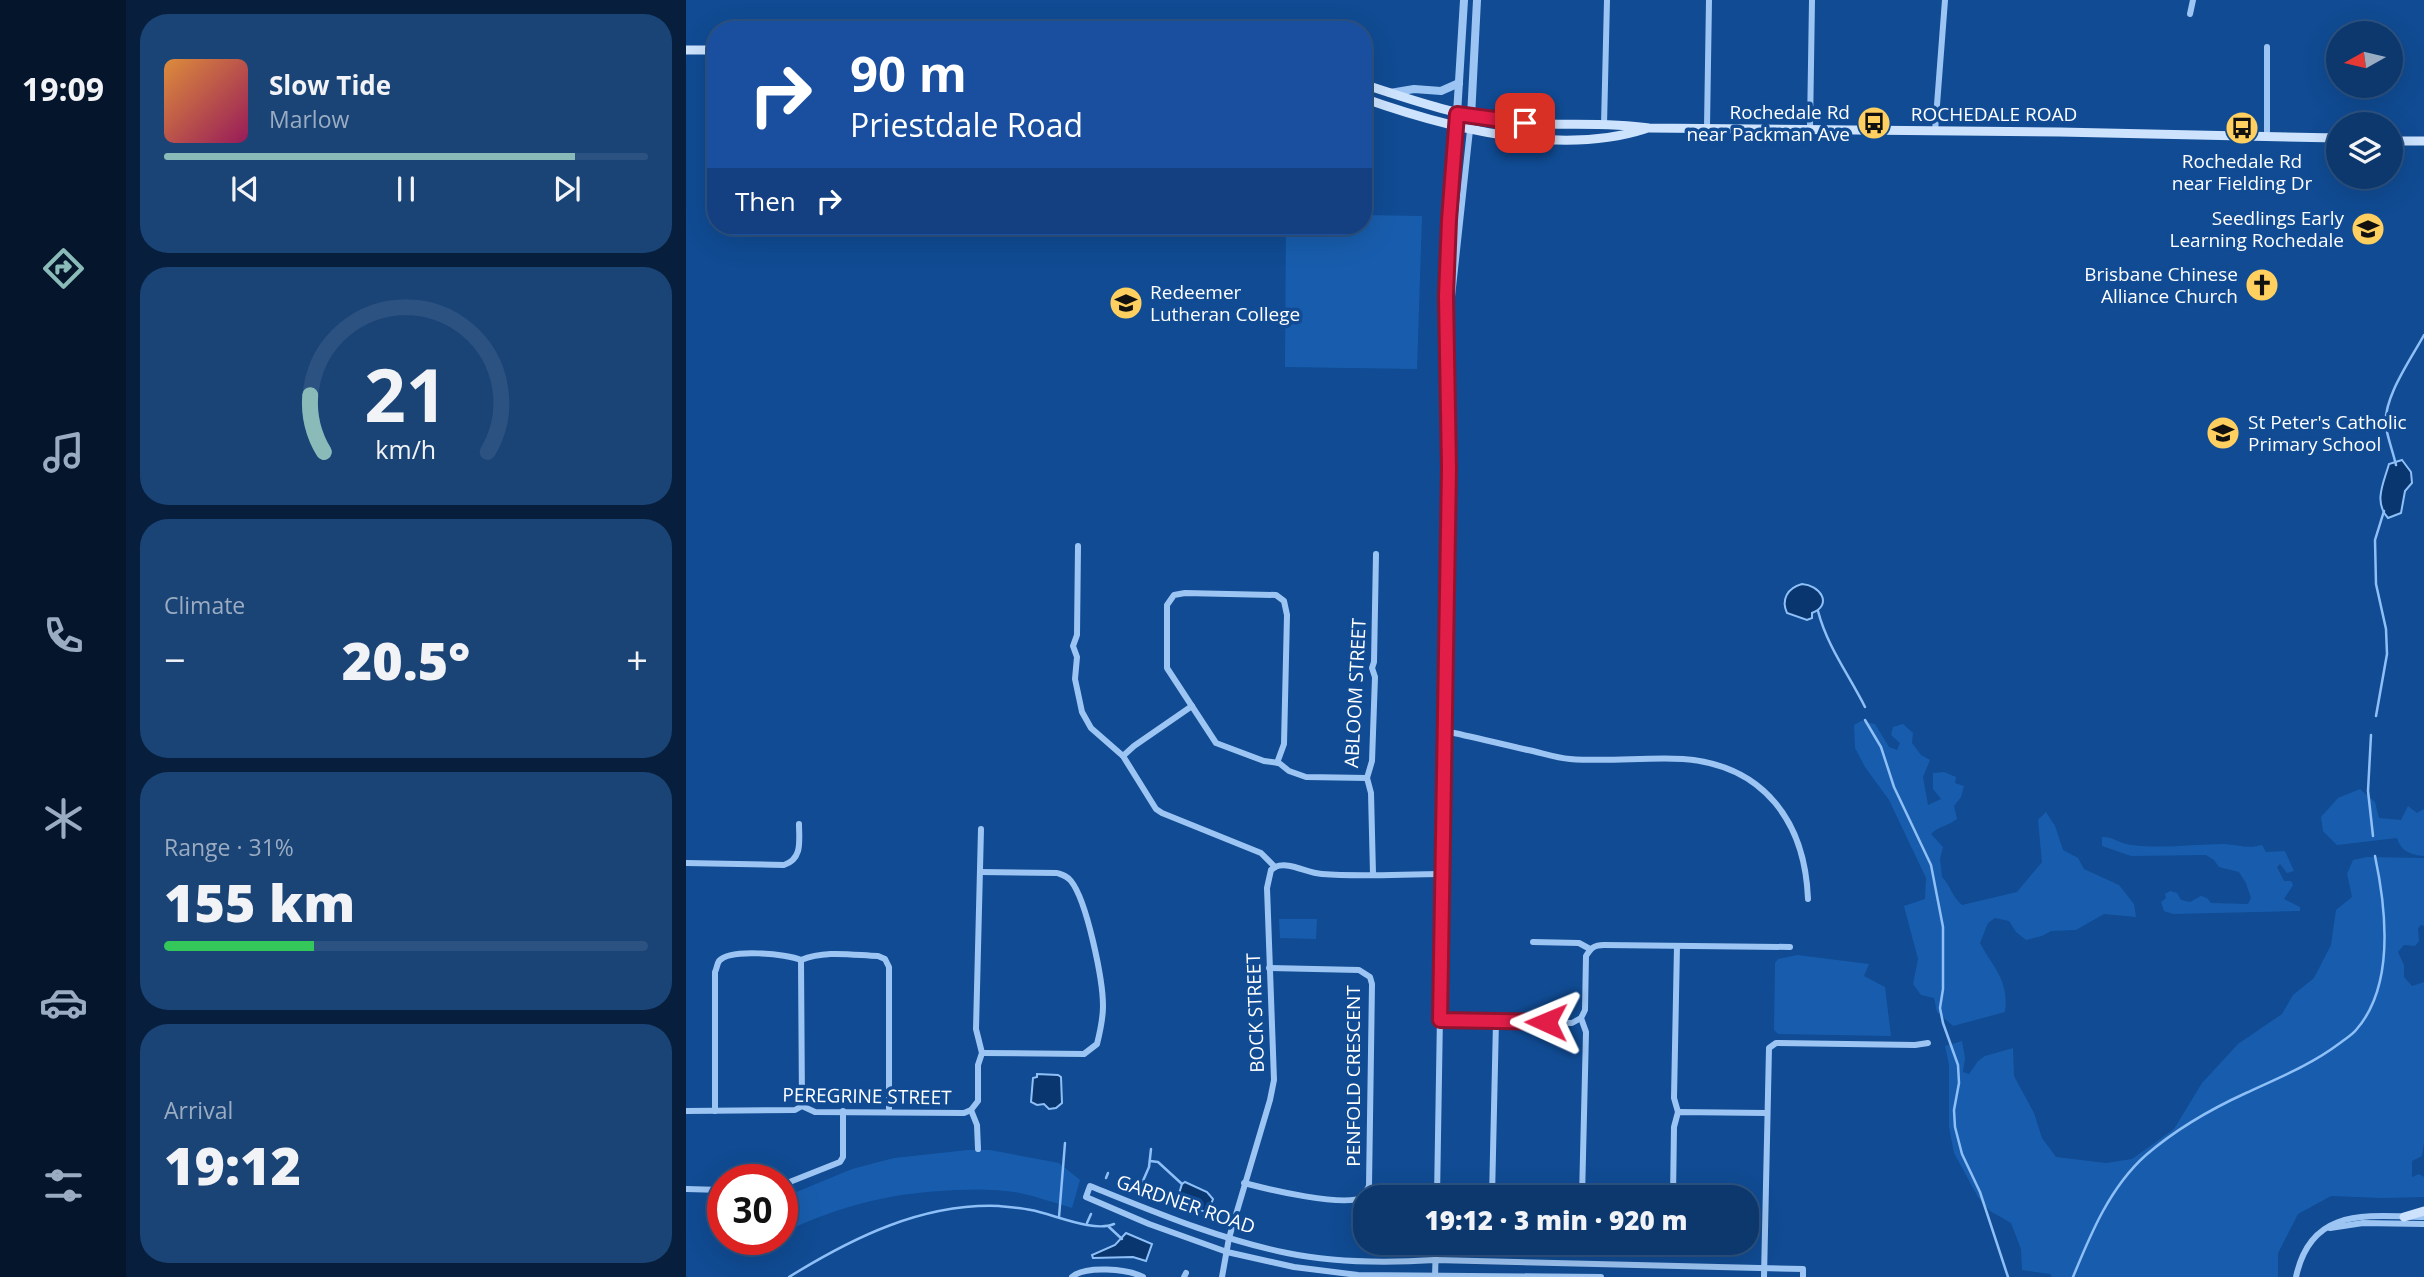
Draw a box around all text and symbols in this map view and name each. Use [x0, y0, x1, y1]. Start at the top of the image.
north arrow [2326, 21, 2403, 98]
map controls [2326, 21, 2403, 189]
text: 90 m [850, 40, 967, 106]
icon: right [735, 49, 826, 140]
text: 19:09 [22, 67, 104, 110]
text: Slow Tide [269, 67, 391, 103]
pin [1495, 93, 1555, 153]
place label: Rochedale Rd near Packman Ave [1686, 99, 1850, 147]
street label: ROCHEDALE ROAD [1911, 101, 2077, 127]
text: Marlow [269, 103, 349, 135]
text: Priestdale Road [850, 103, 1083, 146]
icon: arrive [1506, 104, 1544, 142]
bus stop icon: Rochedale Rd near Packman Ave [1855, 104, 1893, 142]
bus stop icon: Rochedale Rd near Fielding Dr [2223, 109, 2261, 147]
button: layers [2326, 112, 2403, 189]
place label: Rochedale Rd near Fielding Dr [2172, 148, 2312, 196]
icon: previous [226, 170, 264, 208]
icon: pause [387, 170, 425, 208]
icon: next [548, 170, 586, 208]
icon: right [810, 182, 848, 220]
text: Then [735, 183, 796, 219]
place label: Seedlings Early Learning Rochedale [2170, 205, 2344, 253]
school or university icon: Seedlings Early Learning Rochedale [2349, 210, 2387, 248]
icon: directions [39, 244, 88, 293]
place label: Brisbane Chinese Alliance Church [2084, 261, 2238, 309]
church icon: Brisbane Chinese Alliance Church [2243, 266, 2281, 304]
place label: Redeemer Lutheran College [1150, 279, 1300, 327]
school or university icon: Redeemer Lutheran College [1107, 284, 1145, 322]
text: 21 [364, 344, 448, 443]
place label: St Peter's Catholic Primary School [2248, 409, 2407, 457]
school or university icon: St Peter's Catholic Primary School [2204, 414, 2242, 452]
icon: music [39, 428, 88, 477]
text: km/h [376, 432, 436, 466]
text: Climate [164, 589, 245, 621]
icon: phone [39, 611, 88, 660]
street label: ABLOOM STREET [1338, 617, 1372, 769]
text: 20.5° [342, 624, 470, 695]
text: − [164, 633, 186, 685]
text: + [626, 633, 648, 685]
icon: climate [39, 794, 88, 843]
text: Range · 31% [164, 831, 294, 863]
text: 155 km [164, 866, 355, 937]
street label: BOCK STREET [1240, 952, 1270, 1073]
icon: car [39, 978, 88, 1027]
street label: PENFOLD CRESCENT [1340, 985, 1366, 1167]
position arrow [1509, 985, 1583, 1059]
street label: PEREGRINE STREET [782, 1082, 952, 1110]
text: Arrival [164, 1094, 233, 1126]
text: 19:12 [164, 1129, 301, 1200]
icon: filters [39, 1161, 88, 1210]
speed limit sign: 30 [707, 1164, 798, 1255]
street label: GARDNER ROAD [1113, 1168, 1259, 1240]
text: 19:12 · 3 min · 920 m [1425, 1202, 1687, 1238]

